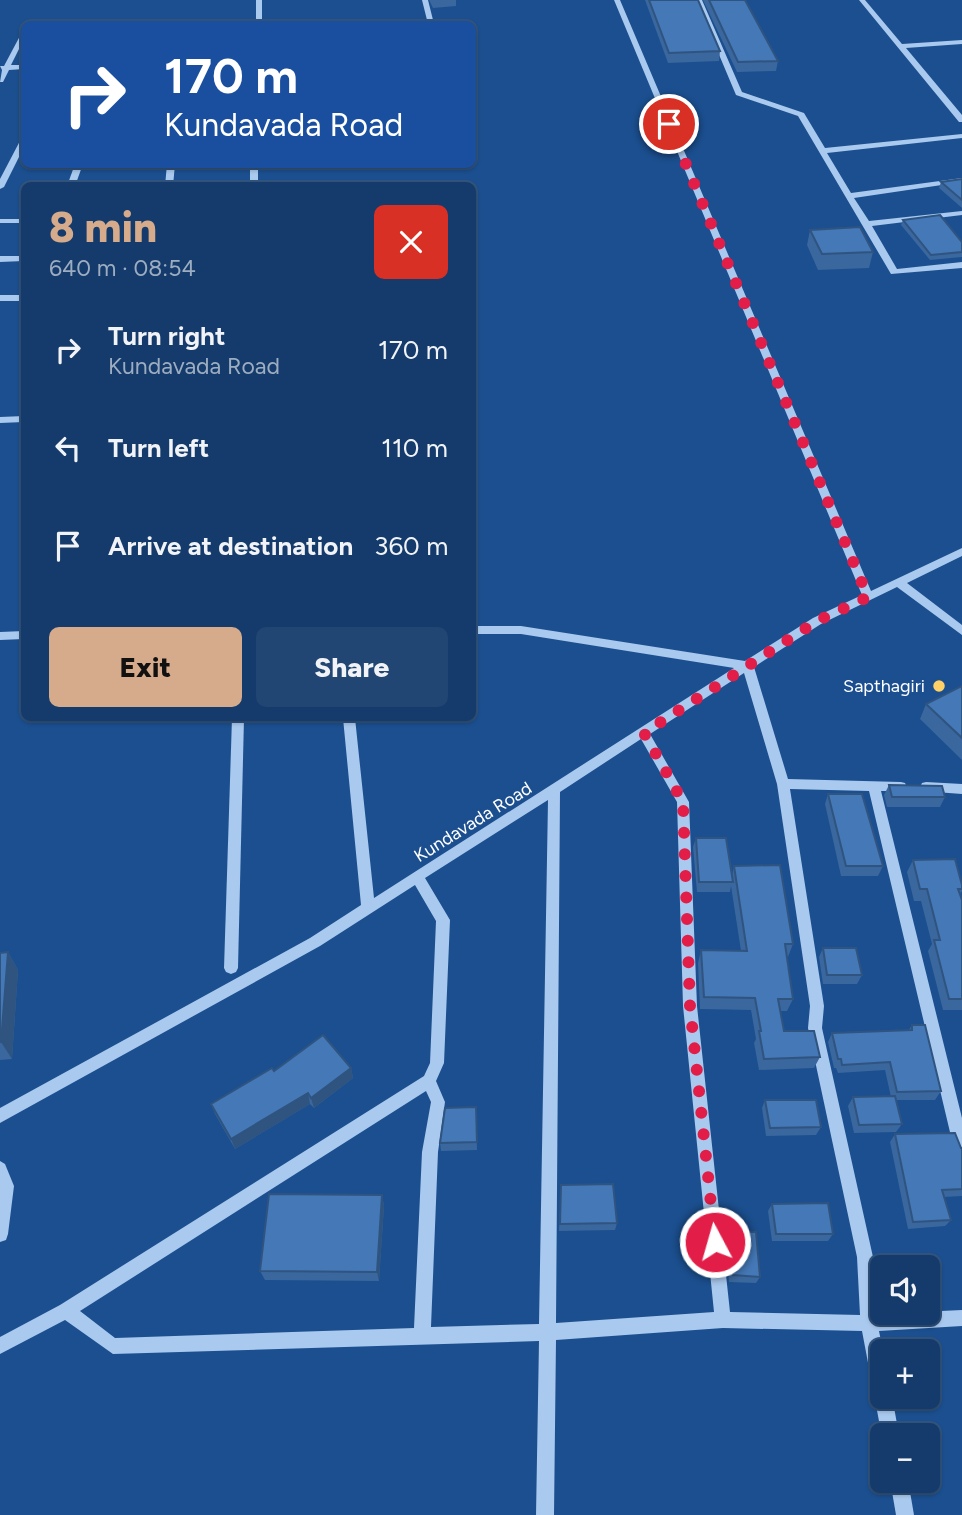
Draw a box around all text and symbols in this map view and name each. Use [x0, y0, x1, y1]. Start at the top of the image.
text: 170 m [164, 46, 298, 105]
icon: right [49, 49, 140, 140]
pin [639, 94, 699, 154]
icon: arrive [650, 105, 688, 143]
text: Kundavada Road [164, 106, 403, 144]
text: 8 min [49, 202, 157, 253]
button: close [374, 205, 448, 279]
text: 640 m · 08:54 [49, 254, 196, 282]
text: Turn right [108, 320, 225, 352]
icon: right [49, 331, 87, 369]
text: 170 m [378, 334, 448, 366]
text: Kundavada Road [108, 352, 280, 380]
icon: left [49, 429, 87, 467]
text: Turn left [108, 432, 209, 464]
text: 110 m [381, 432, 448, 464]
icon: arrive [49, 527, 87, 565]
text: Arrive at destination [108, 530, 353, 562]
text: 360 m [374, 530, 448, 562]
button: Exit [49, 627, 242, 707]
button: Share [256, 627, 448, 707]
place label: Sapthagiri [843, 675, 925, 697]
marker: Sapthagiri [931, 678, 947, 694]
street label: Kundavada Road [410, 777, 536, 867]
position arrow [678, 1205, 752, 1279]
map controls [870, 1255, 940, 1493]
button: sound [870, 1255, 940, 1325]
button: + [870, 1339, 940, 1409]
button: − [870, 1423, 940, 1493]

